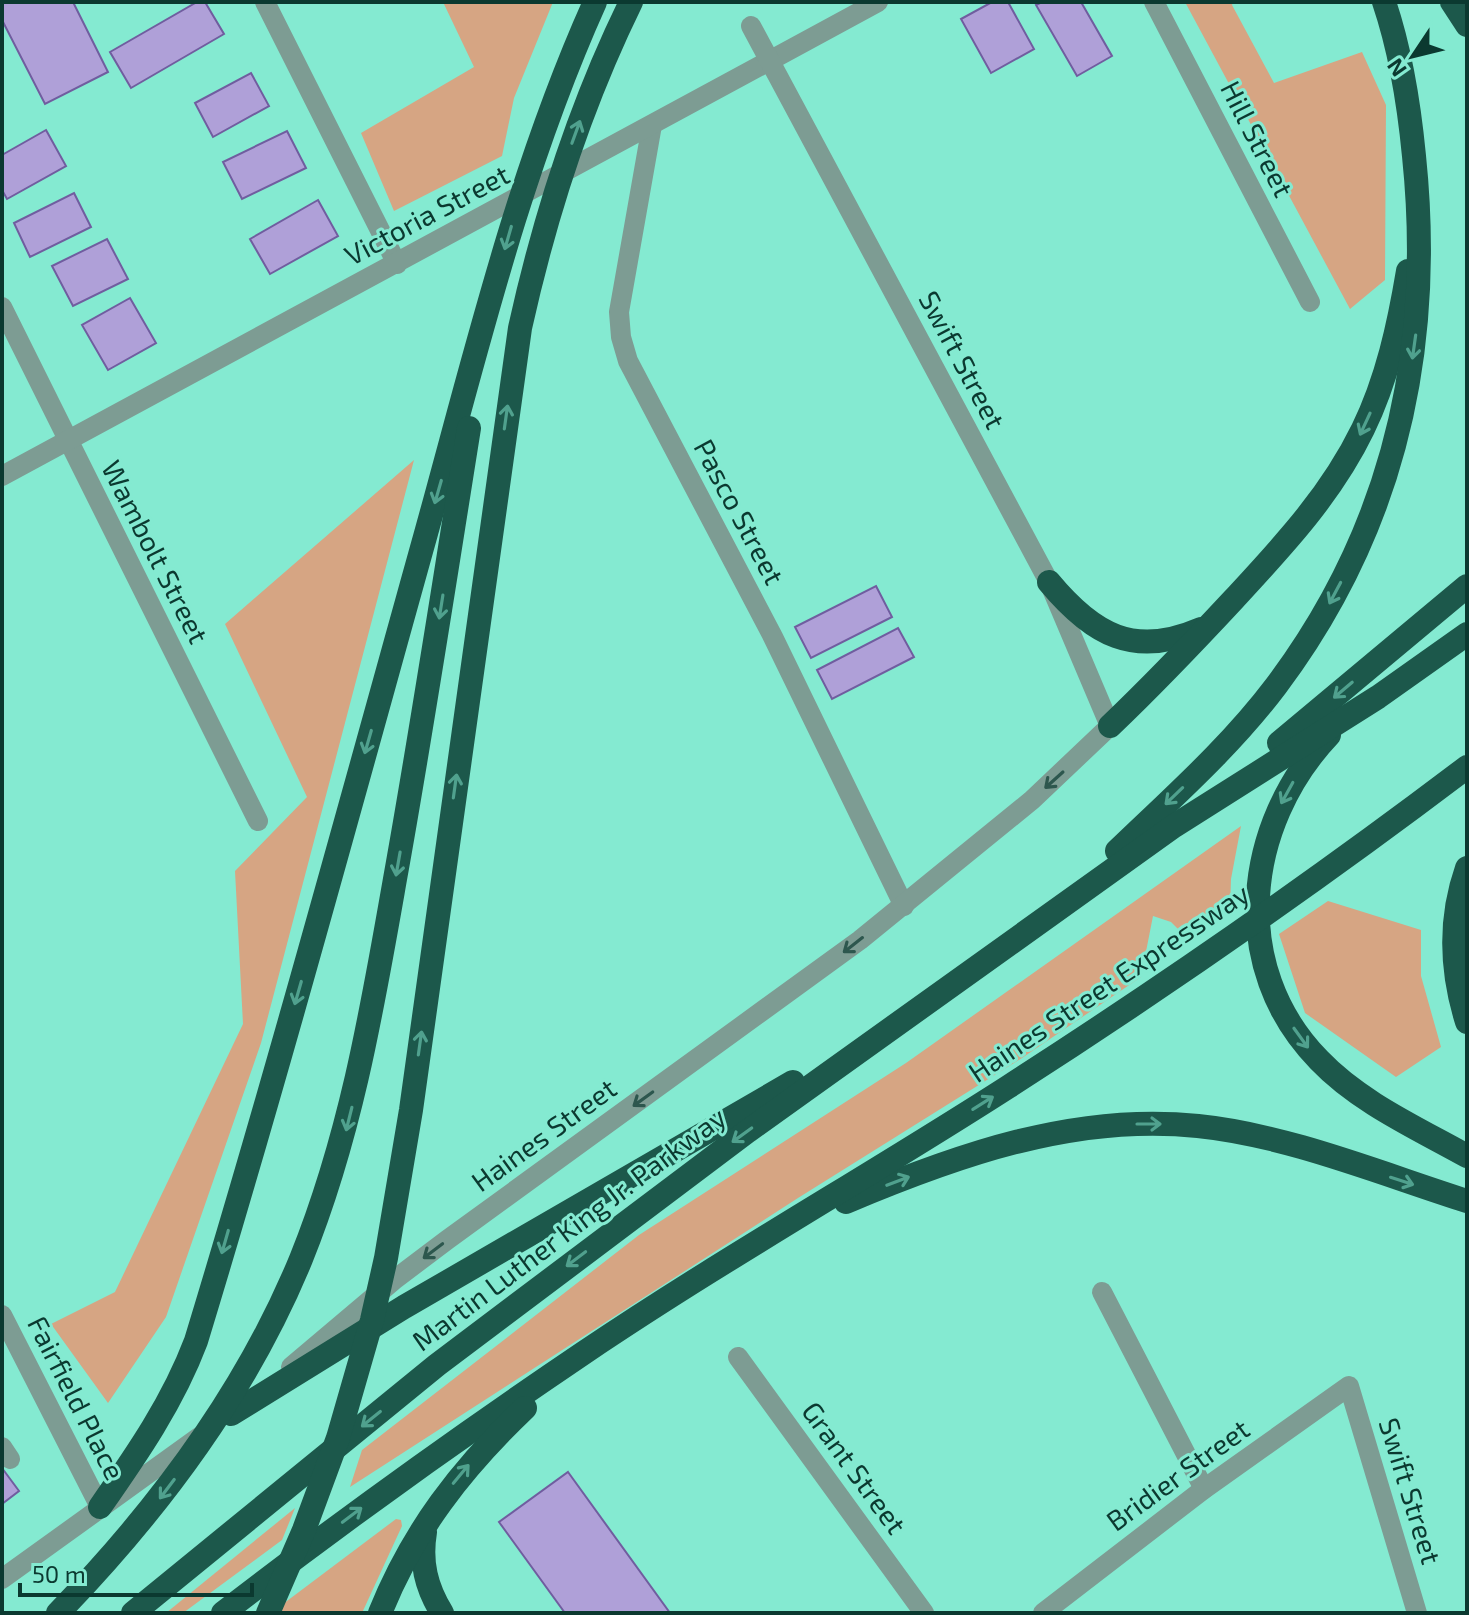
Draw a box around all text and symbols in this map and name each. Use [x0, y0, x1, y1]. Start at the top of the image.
north arrow [1373, 16, 1453, 96]
text: N [1381, 54, 1411, 82]
street label: Hill Street [1214, 75, 1302, 202]
one-way arrow [569, 120, 584, 145]
street label: Victoria Street [338, 156, 515, 272]
one-way arrow [500, 225, 515, 251]
street label: Swift Street [912, 285, 1013, 434]
one-way arrow [1406, 334, 1421, 359]
one-way arrow [499, 405, 514, 430]
one-way arrow [1356, 412, 1371, 436]
street label: Pasco Street [687, 433, 792, 590]
street label: Wambolt Street [95, 454, 217, 649]
one-way arrow [429, 478, 444, 504]
one-way arrow [1326, 581, 1342, 605]
one-way arrow [432, 594, 447, 619]
one-way arrow [1333, 681, 1354, 699]
one-way arrow [360, 729, 375, 755]
one-way arrow [1045, 771, 1065, 789]
one-way arrow [448, 773, 463, 799]
one-way arrow [1279, 781, 1295, 804]
one-way arrow [1164, 786, 1184, 805]
one-way arrow [389, 850, 404, 876]
street label: Haines Street Expressway [962, 875, 1255, 1089]
one-way arrow [843, 937, 865, 954]
one-way arrow [289, 979, 304, 1005]
one-way arrow [1292, 1027, 1309, 1048]
one-way arrow [413, 1031, 428, 1056]
street label: Haines Street [464, 1070, 622, 1198]
one-way arrow [633, 1090, 655, 1107]
one-way arrow [971, 1094, 994, 1110]
street label: Martin Luther King Jr. Parkway [405, 1099, 732, 1357]
one-way arrow [340, 1105, 355, 1131]
one-way arrow [1135, 1116, 1162, 1132]
one-way arrow [731, 1127, 753, 1144]
one-way arrow [885, 1173, 910, 1187]
one-way arrow [1389, 1174, 1414, 1189]
one-way arrow [217, 1229, 232, 1255]
one-way arrow [423, 1242, 444, 1259]
one-way arrow [566, 1251, 588, 1268]
street label: Fairfield Place [21, 1310, 133, 1485]
street label: Grant Street [795, 1395, 914, 1540]
one-way arrow [361, 1410, 382, 1428]
street label: Bridier Street [1099, 1411, 1255, 1537]
street label: Swift Street [1373, 1414, 1449, 1568]
one-way arrow [452, 1464, 470, 1485]
one-way arrow [158, 1478, 175, 1500]
one-way arrow [341, 1507, 362, 1524]
scale bar [20, 1547, 252, 1597]
text: 50 m [32, 1559, 86, 1588]

